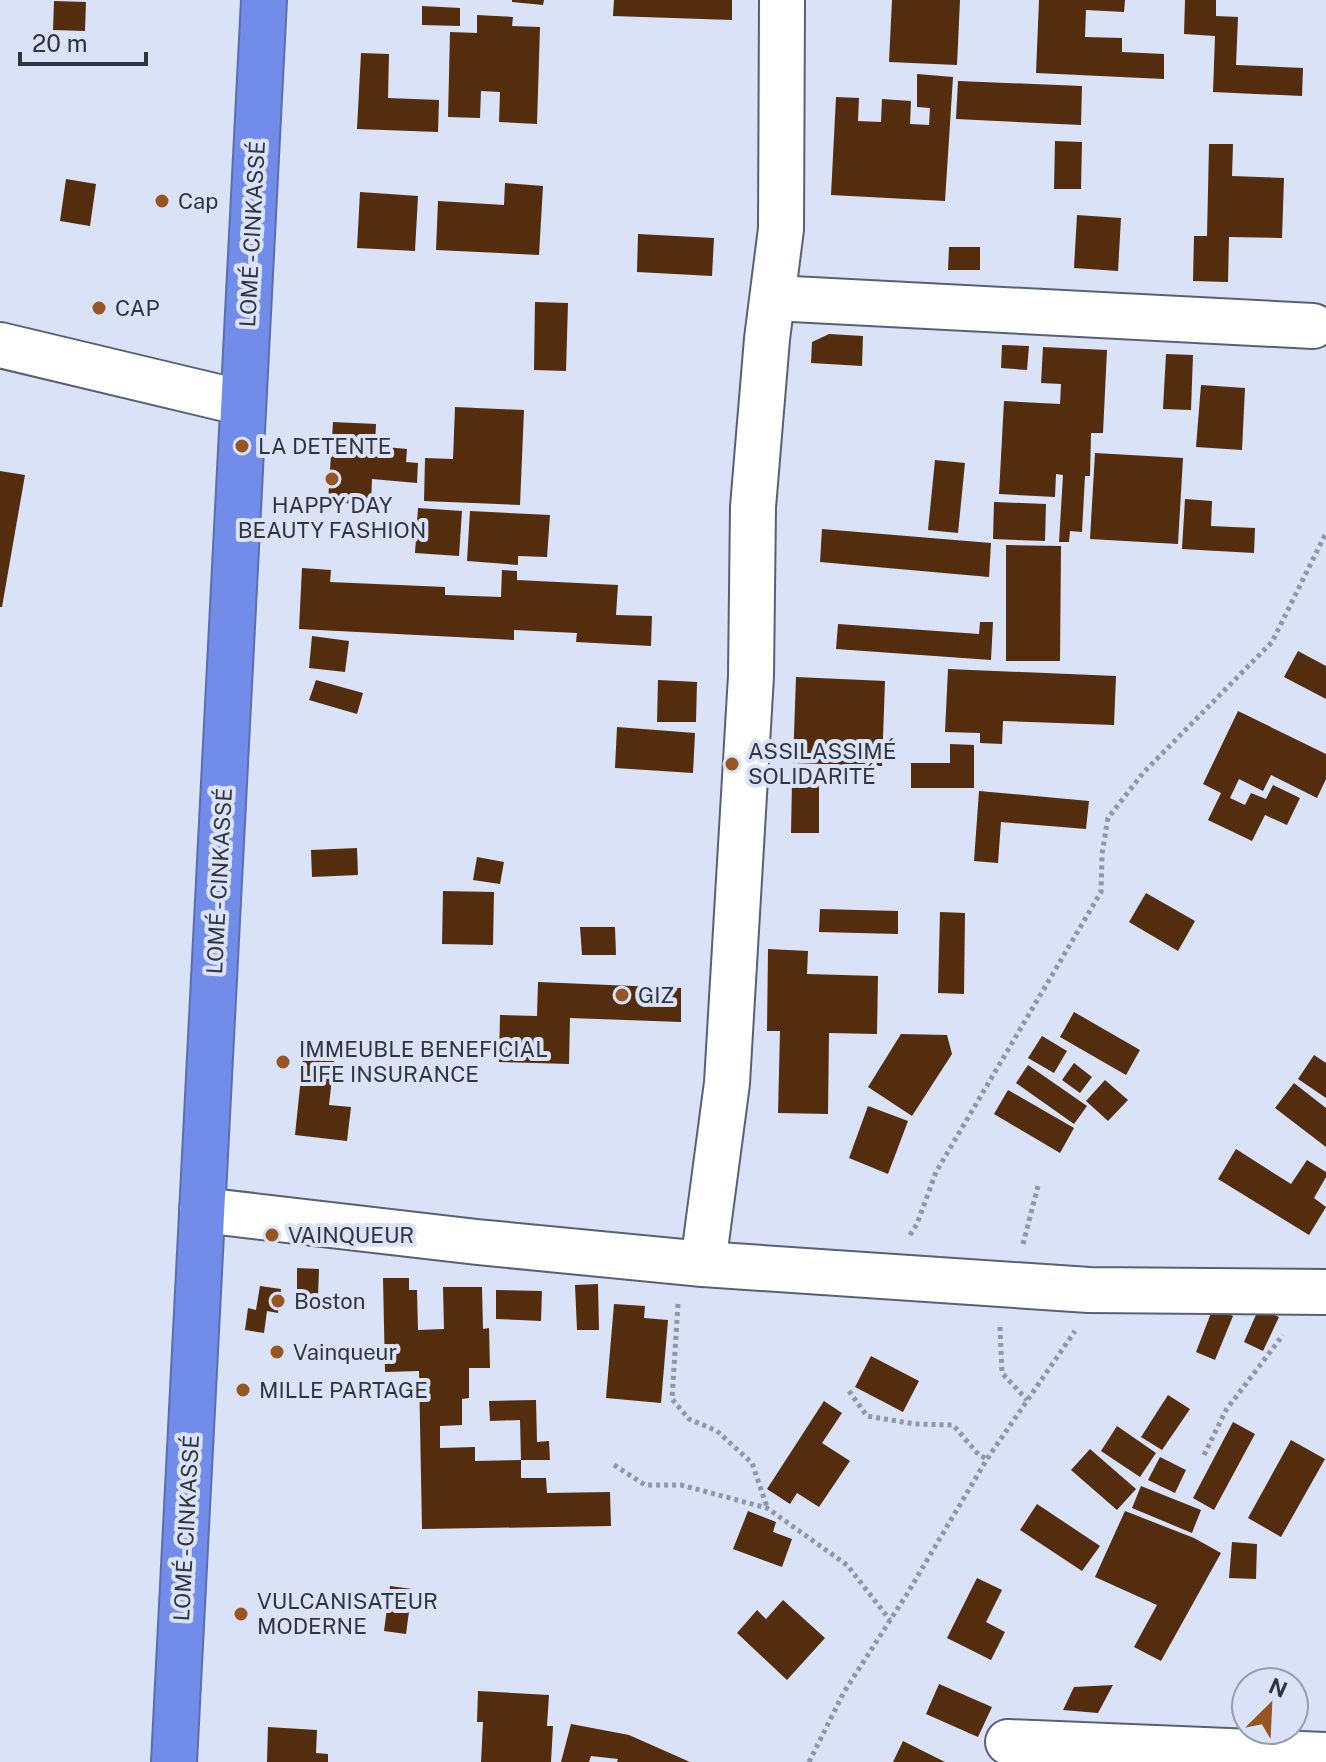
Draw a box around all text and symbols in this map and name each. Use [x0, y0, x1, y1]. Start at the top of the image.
scale bar [20, 16, 146, 66]
text: 20 m [32, 29, 88, 57]
street label: LOMÉ - CINKASSÉ [234, 140, 270, 328]
place label: Cap [178, 188, 218, 214]
marker: Cap [153, 192, 171, 210]
place label: CAP [115, 295, 159, 321]
marker: CAP [90, 299, 108, 317]
place label: LA DETENTE [258, 433, 391, 459]
marker: LA DETENTE [233, 437, 251, 455]
marker: HAPPY DAY BEAUTY FASHION [323, 470, 341, 488]
place label: HAPPY DAY BEAUTY FASHION [238, 492, 426, 543]
place label: ASSILASSIMÉ SOLIDARITÉ [748, 738, 896, 789]
marker: ASSILASSIMÉ SOLIDARITÉ [723, 755, 741, 773]
street label: LOMÉ - CINKASSÉ [201, 787, 237, 975]
place label: GIZ [638, 982, 674, 1008]
marker: GIZ [613, 986, 631, 1004]
place label: IMMEUBLE BENEFICIAL LIFE INSURANCE [299, 1036, 548, 1087]
marker: IMMEUBLE BENEFICIAL LIFE INSURANCE [274, 1053, 292, 1071]
place label: VAINQUEUR [288, 1222, 414, 1248]
marker: VAINQUEUR [263, 1226, 281, 1244]
place label: Boston [294, 1288, 365, 1314]
marker: Boston [269, 1292, 287, 1310]
place label: Vainqueur [293, 1339, 397, 1365]
marker: Vainqueur [268, 1343, 286, 1361]
place label: MILLE PARTAGE [259, 1377, 428, 1403]
marker: MILLE PARTAGE [234, 1381, 252, 1399]
street label: LOMÉ - CINKASSÉ [168, 1434, 204, 1622]
place label: VULCANISATEUR MODERNE [257, 1588, 438, 1639]
marker: VULCANISATEUR MODERNE [232, 1605, 250, 1623]
north arrow [1230, 1666, 1310, 1746]
text: N [1265, 1672, 1291, 1703]

